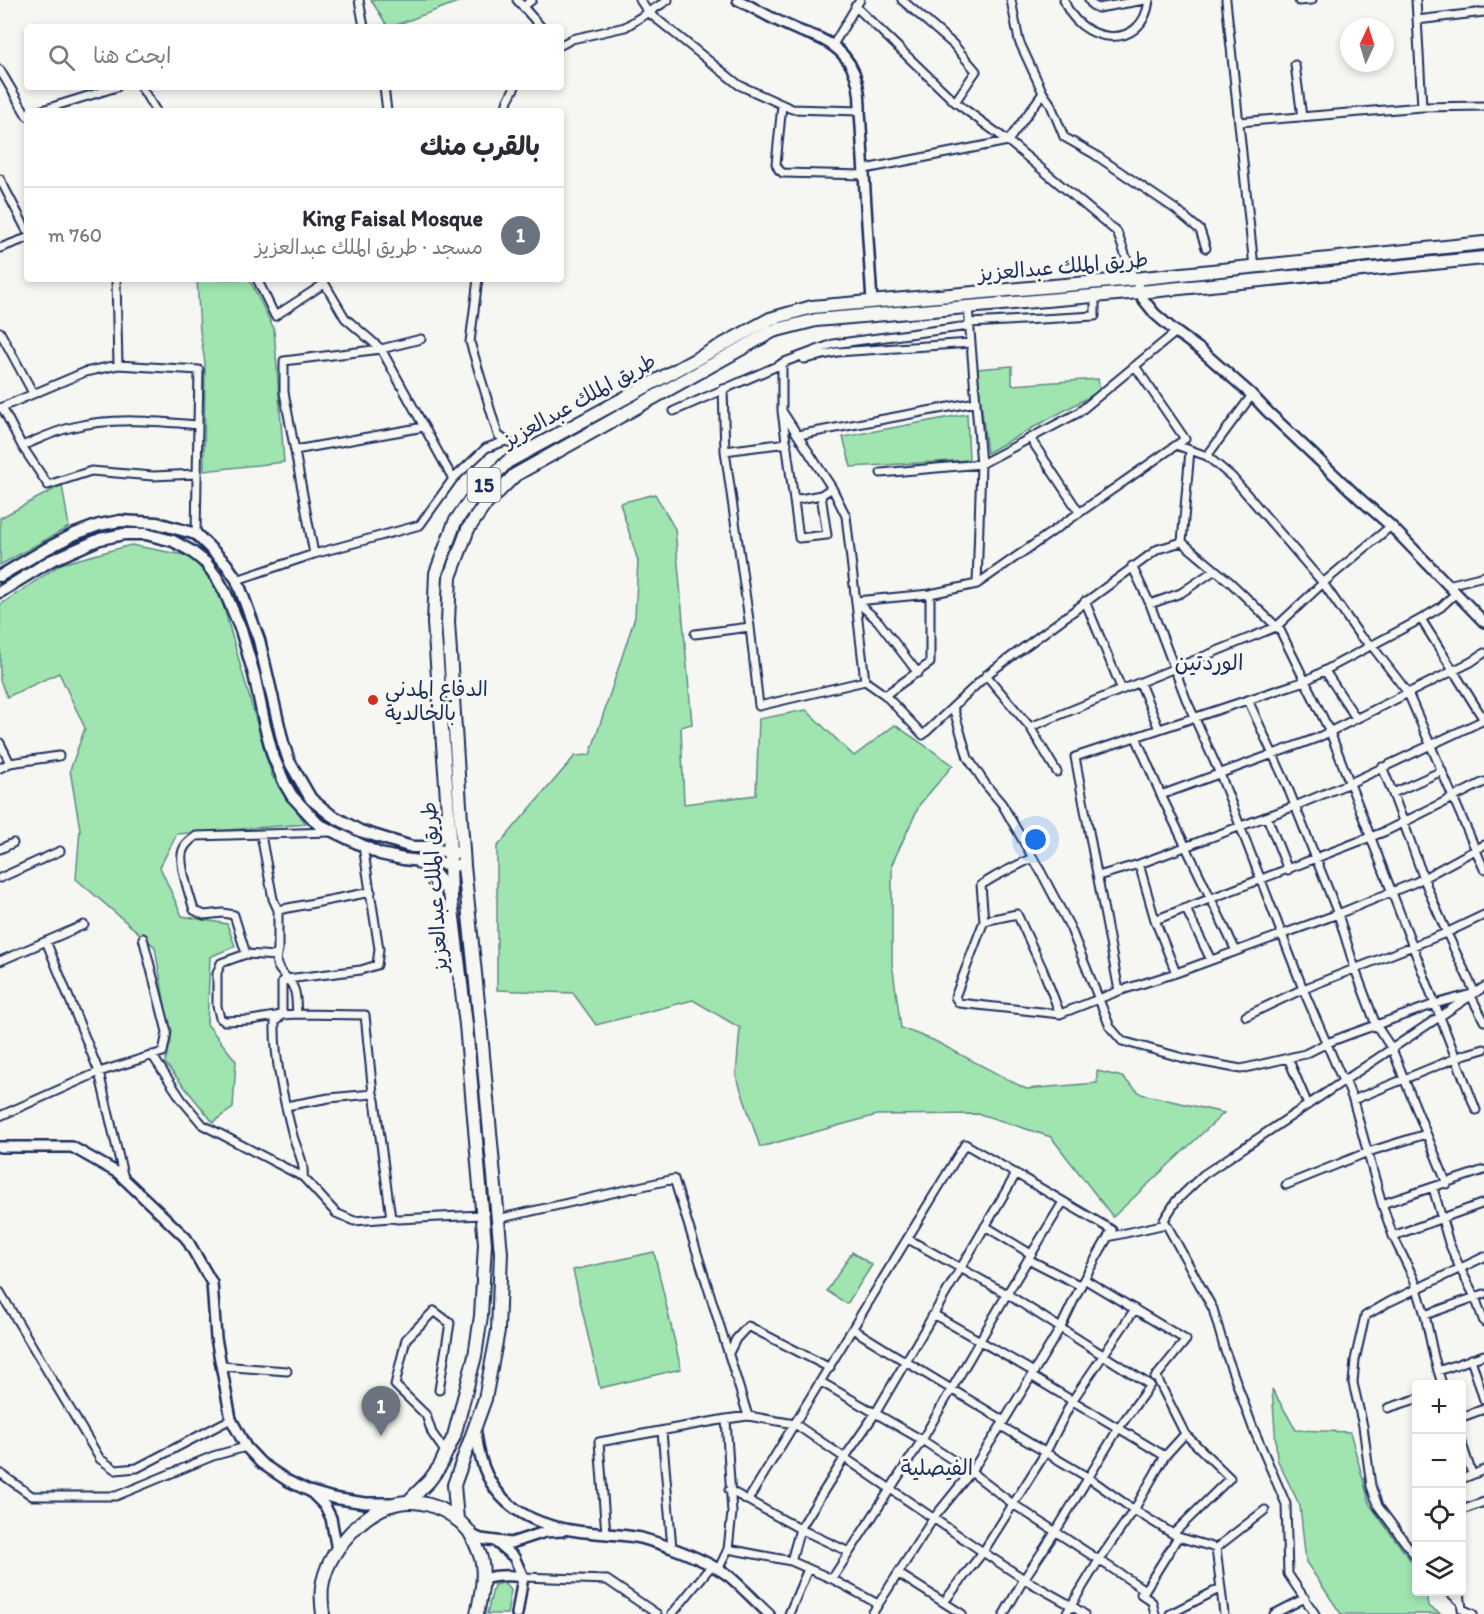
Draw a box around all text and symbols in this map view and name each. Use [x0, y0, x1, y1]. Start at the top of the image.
north arrow [1340, 18, 1394, 72]
search box [24, 24, 564, 90]
icon: search [45, 41, 78, 74]
text: ابحث هنا [93, 42, 172, 69]
text: بالقرب منك [420, 130, 540, 162]
text: King Faisal Mosque [302, 205, 483, 232]
text: 760 m [48, 223, 102, 247]
text: 1 [516, 223, 525, 247]
text: مسجد · طريق الملك عبدالعزيز [255, 235, 483, 259]
street label: طريق الملك عبدالعزيز [975, 246, 1149, 287]
street label: طريق الملك عبدالعزيز [496, 348, 660, 454]
road number: 15 [468, 468, 500, 502]
district label: الوردتين [1175, 649, 1243, 676]
place label: الدفاع المدني بالخالدية [385, 676, 488, 726]
marker: الدفاع المدني بالخالدية [366, 693, 380, 707]
street label: طريق الملك عبدالعزيز [416, 801, 454, 975]
your location [1021, 825, 1050, 854]
map controls [1412, 1380, 1466, 1596]
button: + [1412, 1380, 1466, 1434]
pin: 1 [362, 1386, 400, 1436]
button: − [1412, 1434, 1466, 1488]
district label: الفيصلية [901, 1454, 973, 1481]
button: locate [1412, 1488, 1466, 1542]
button: layers [1412, 1542, 1466, 1596]

